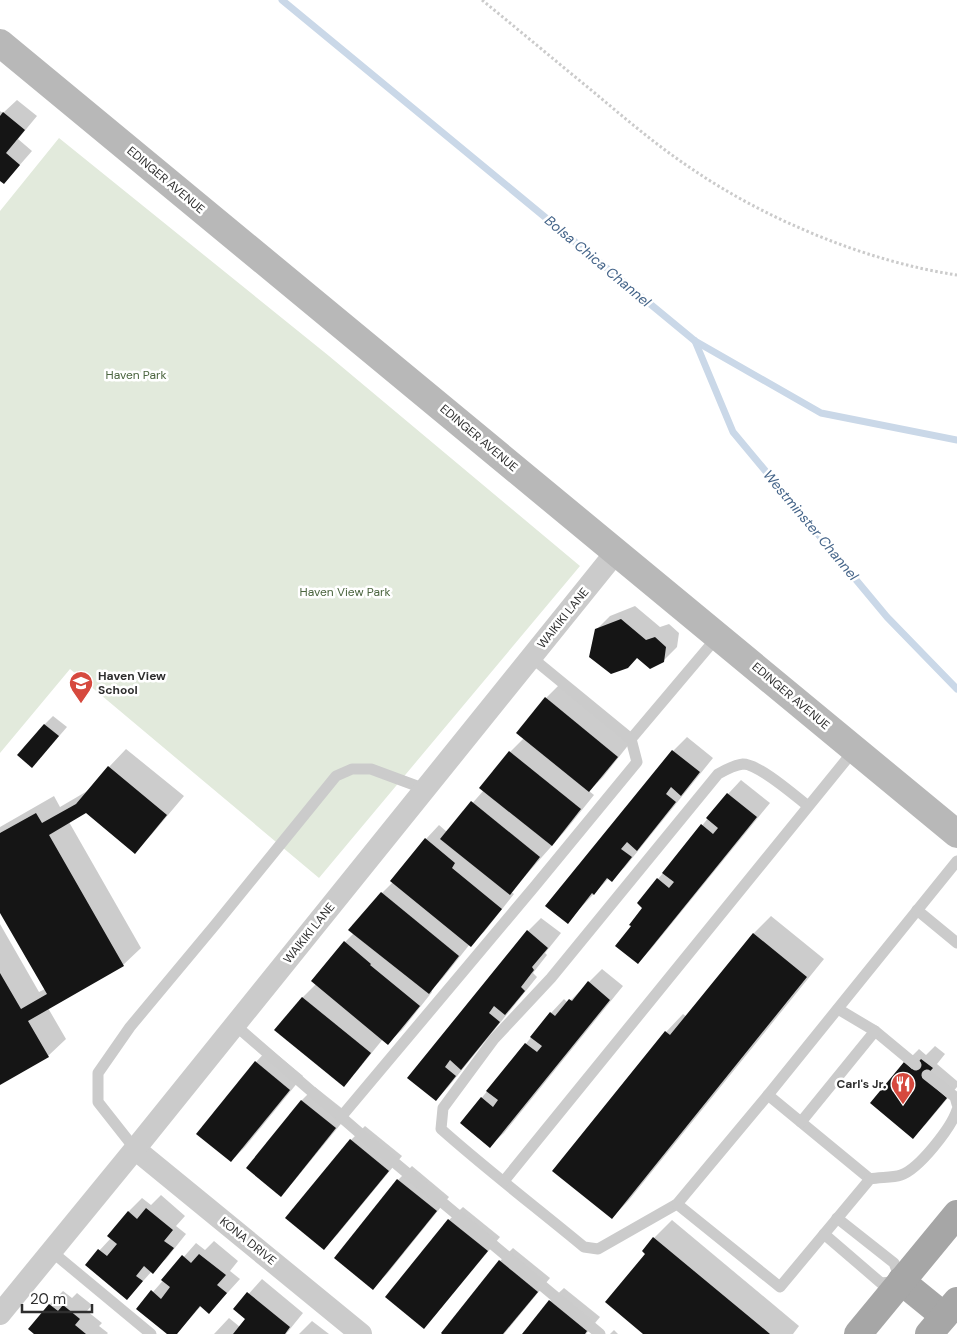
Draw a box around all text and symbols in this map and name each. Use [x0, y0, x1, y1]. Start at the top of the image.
street label: EDINGER AVENUE [124, 143, 208, 217]
water label: Bolsa Chica Channel [541, 211, 655, 311]
park label: Haven Park [105, 367, 167, 383]
street label: EDINGER AVENUE [437, 401, 521, 475]
water label: Westminster Channel [759, 466, 863, 585]
park label: Haven View Park [300, 584, 390, 600]
street label: WAIKIKI LANE [534, 584, 593, 652]
street label: EDINGER AVENUE [749, 659, 833, 733]
place label: Haven View School [98, 668, 166, 698]
school or university icon: Haven View School [68, 670, 94, 704]
street label: WAIKIKI LANE [280, 899, 339, 967]
restaurant icon: Carl's Jr. [890, 1071, 916, 1105]
place label: Carl's Jr. [836, 1076, 886, 1092]
street label: KONA DRIVE [216, 1213, 280, 1269]
scale bar [22, 1282, 92, 1314]
text: 20 m [30, 1289, 66, 1309]

